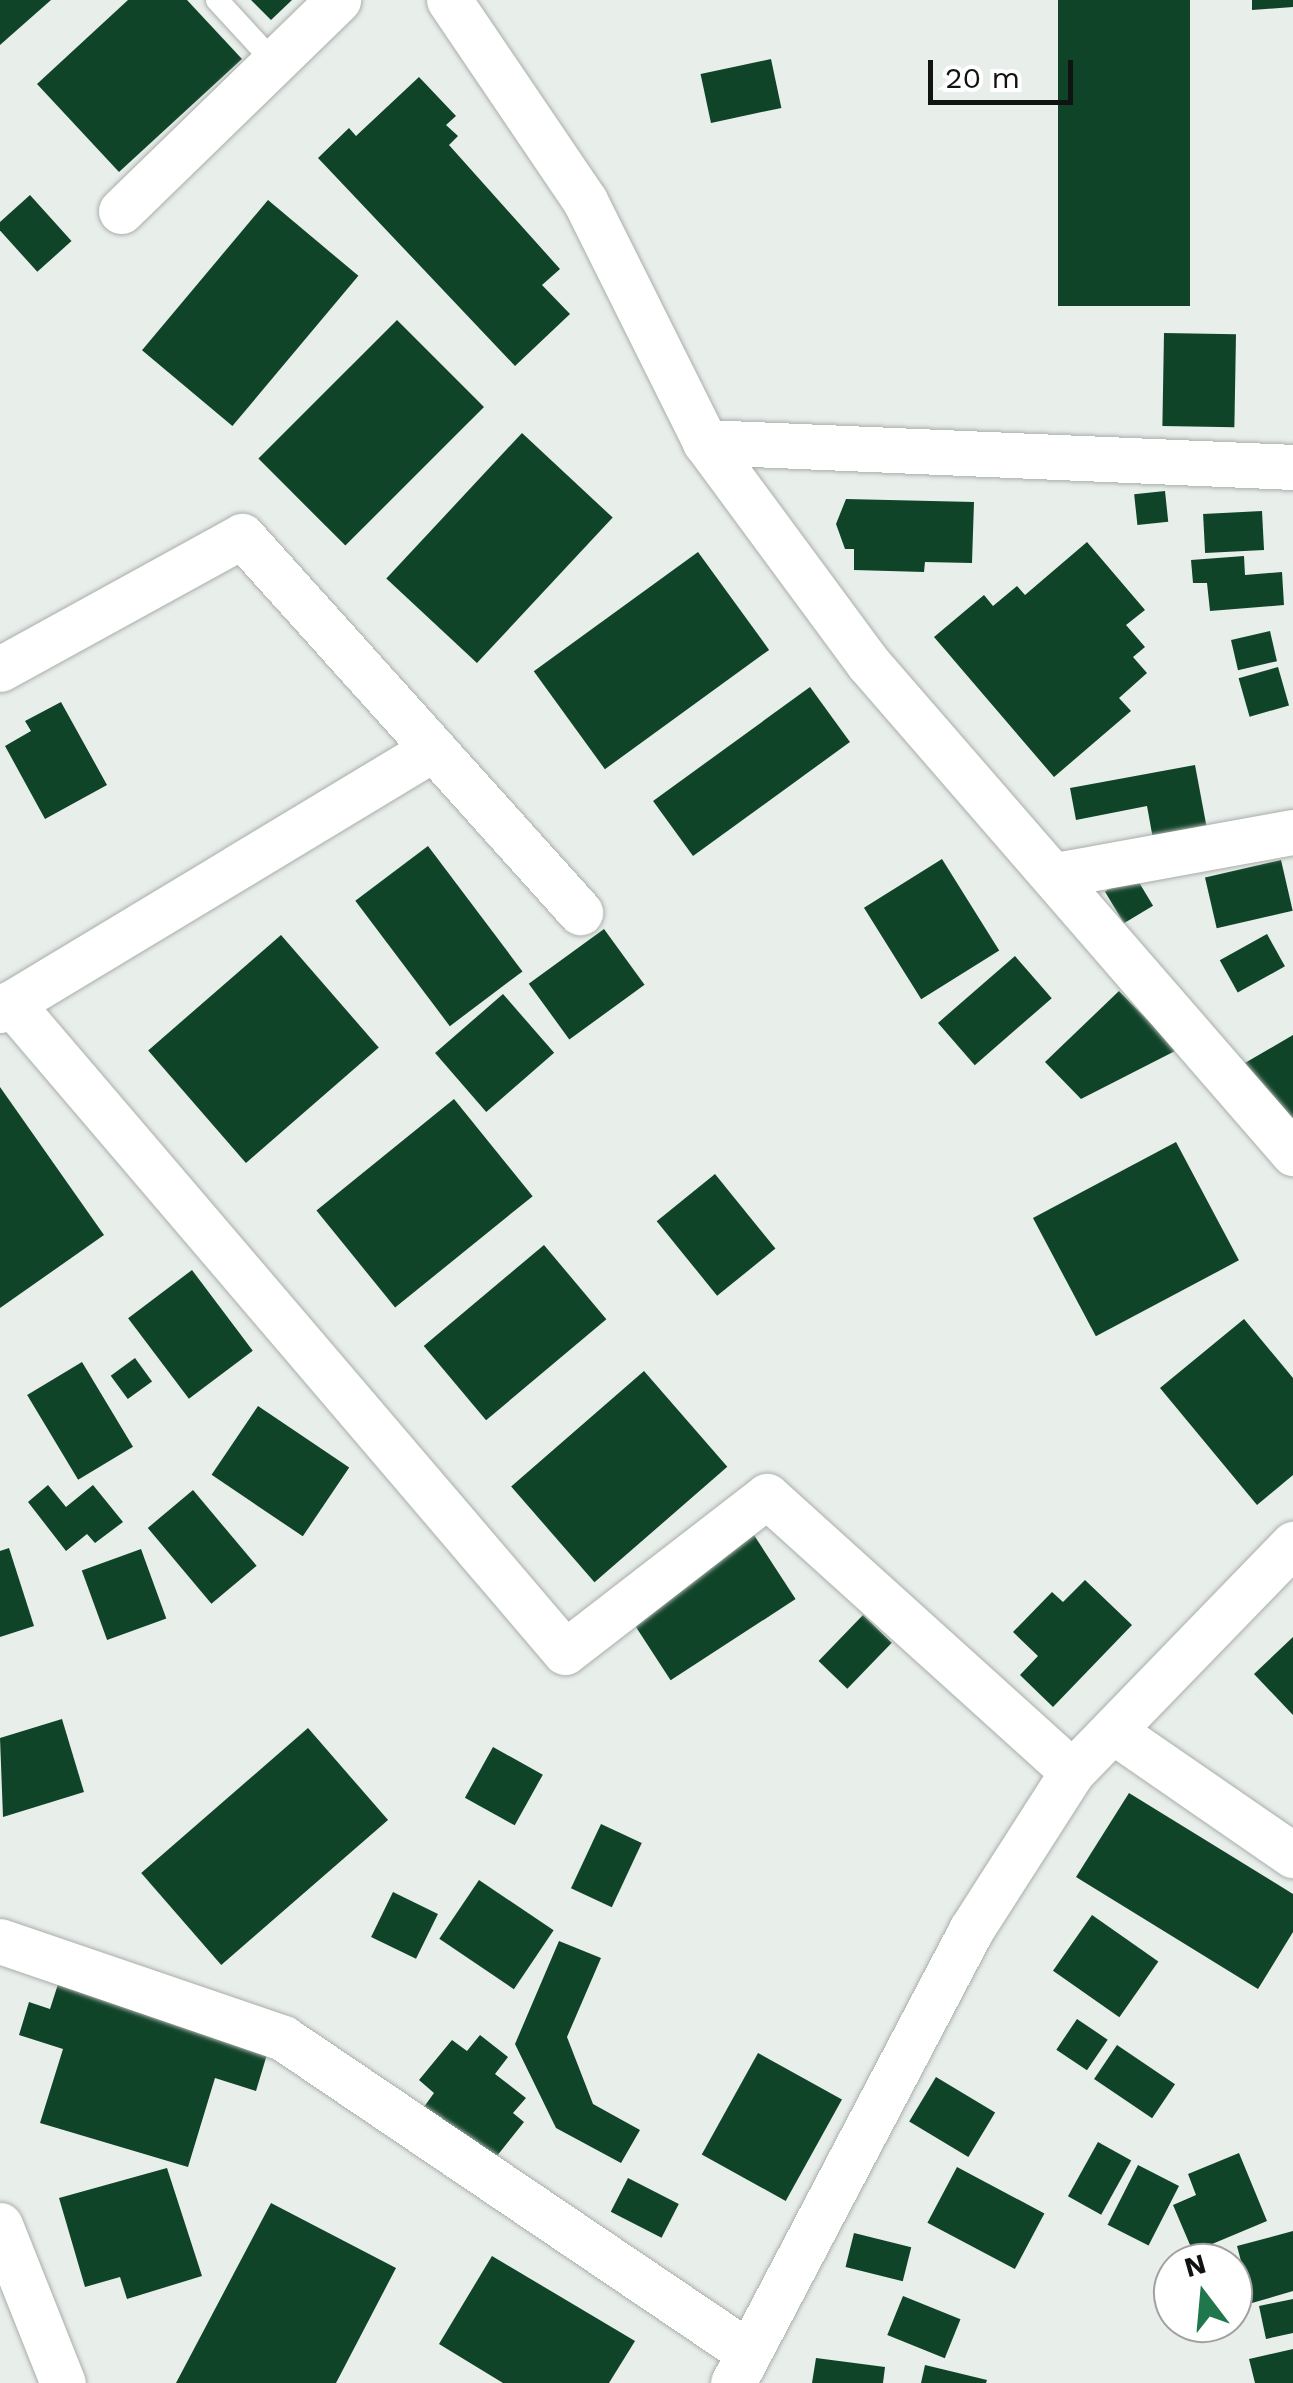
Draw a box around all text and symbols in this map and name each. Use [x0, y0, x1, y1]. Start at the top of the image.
scale bar [933, 40, 1078, 102]
text: 20 m [945, 60, 1020, 95]
north arrow [1153, 2243, 1253, 2343]
text: N [1181, 2247, 1210, 2284]

